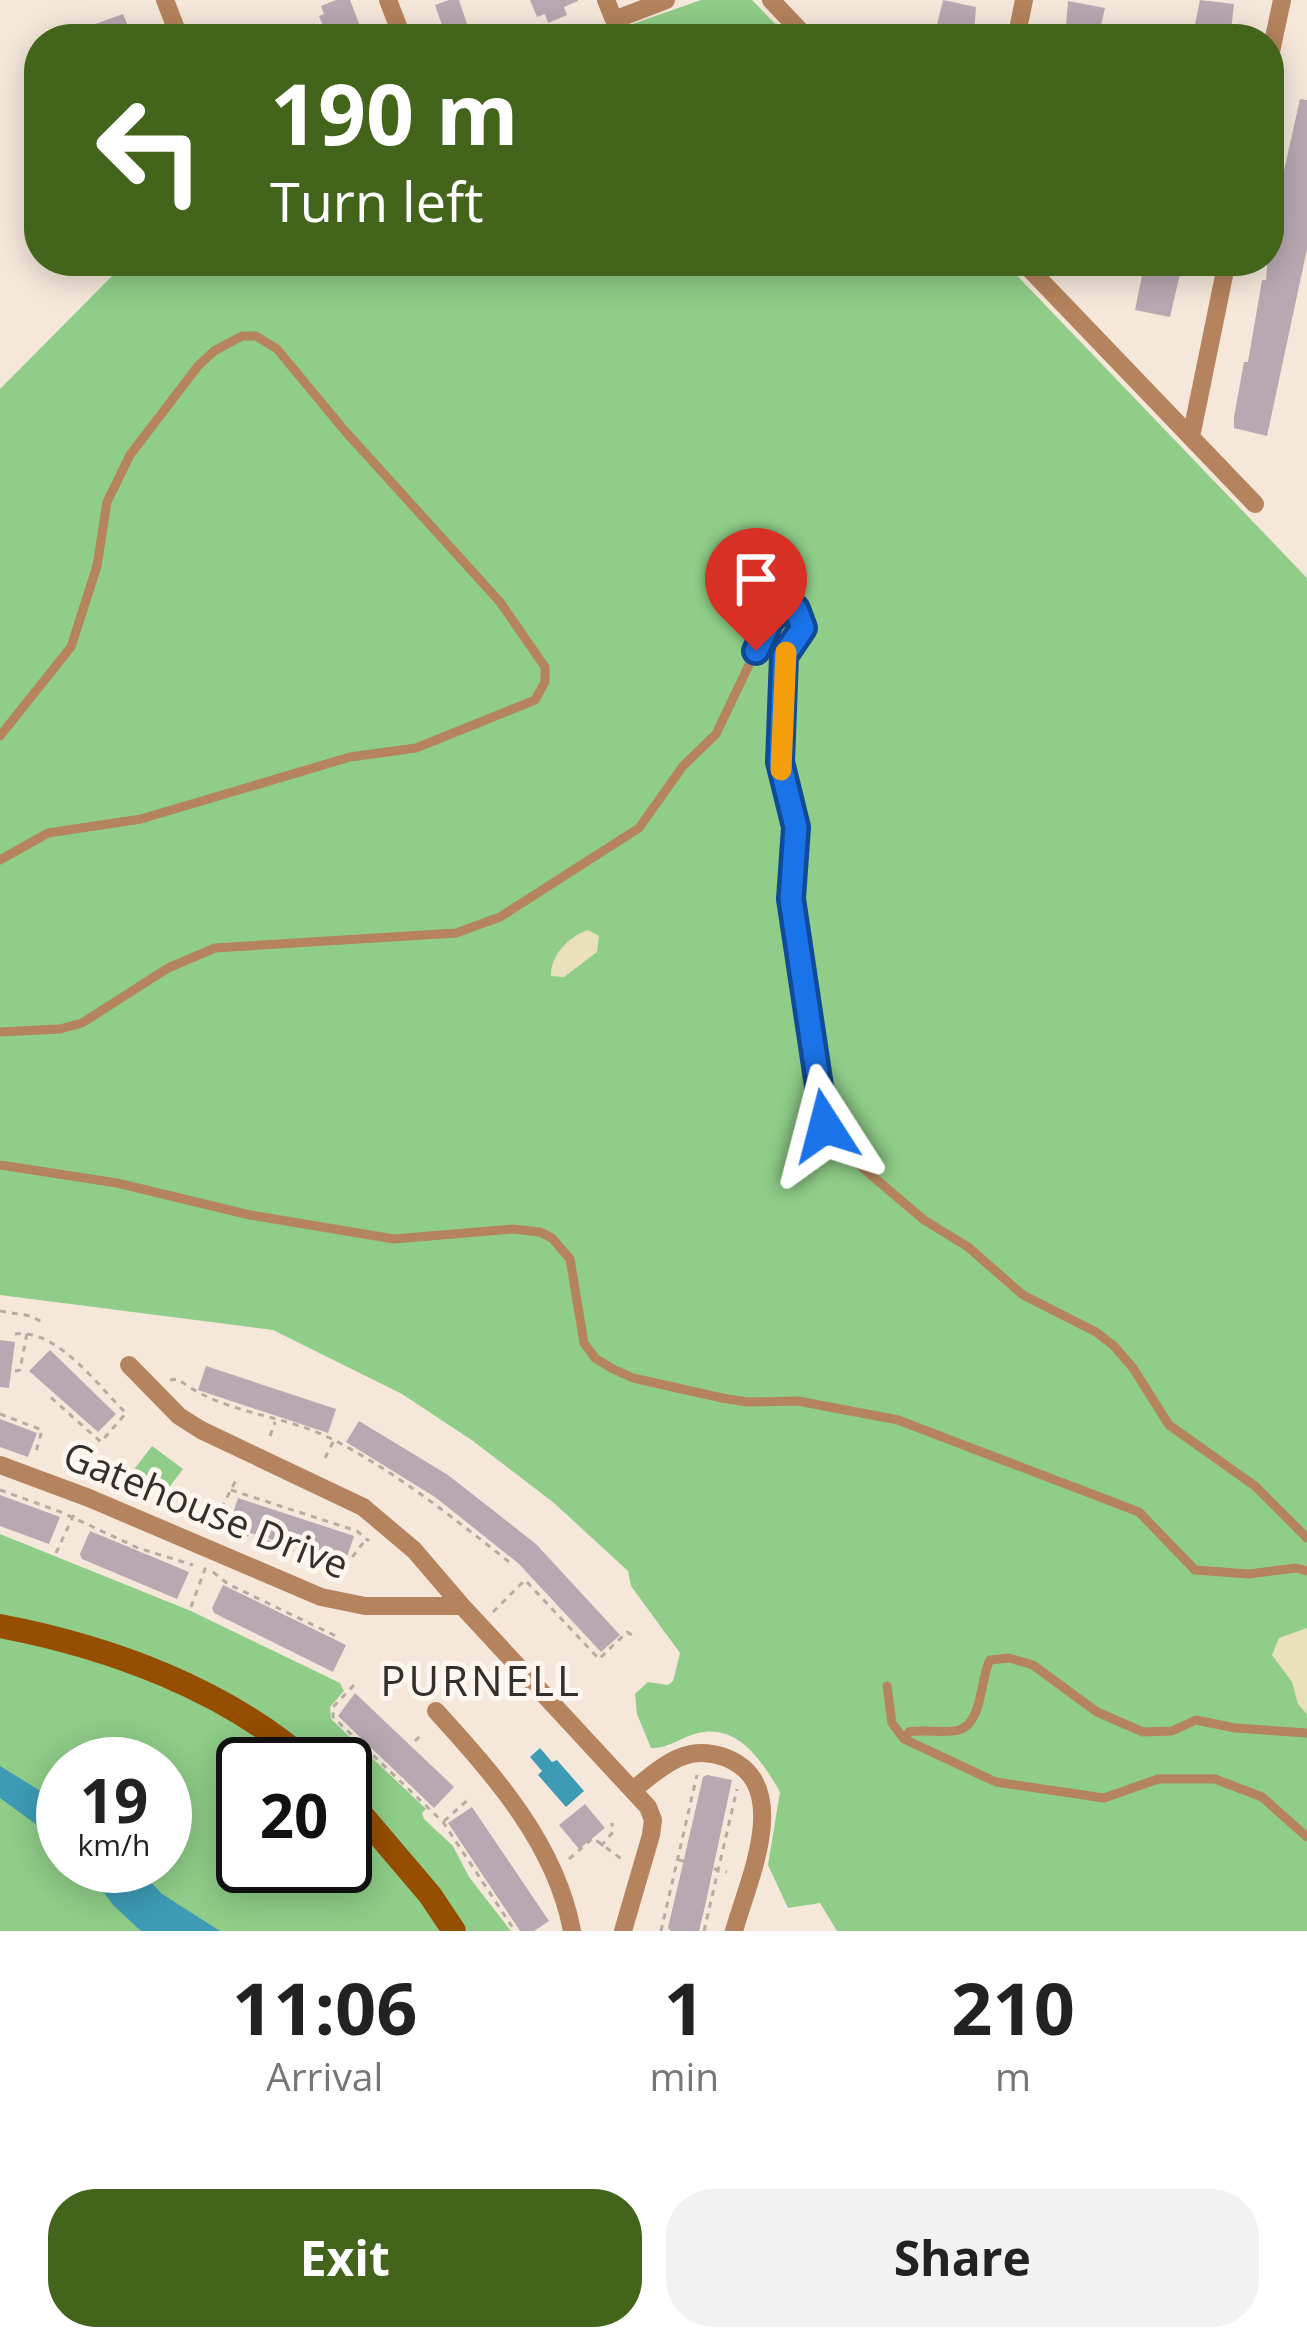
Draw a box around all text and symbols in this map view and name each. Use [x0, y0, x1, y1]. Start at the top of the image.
text: 190 m [270, 55, 518, 170]
icon: left [72, 72, 228, 228]
text: Turn left [270, 164, 483, 238]
pin [705, 528, 807, 651]
icon: arrive [723, 546, 789, 612]
position arrow [762, 1063, 888, 1189]
street label: Gatehouse Drive [56, 1427, 357, 1590]
district label: PURNELL [380, 1651, 582, 1708]
speed limit sign: 20 [216, 1737, 372, 1893]
text: 19 [80, 1759, 148, 1841]
text: km/h [78, 1824, 150, 1865]
text: 11:06 [232, 1958, 417, 2056]
text: 1 [664, 1958, 705, 2056]
text: 210 [951, 1958, 1075, 2056]
text: Arrival [266, 2049, 383, 2102]
text: min [649, 2049, 719, 2102]
text: m [995, 2049, 1031, 2102]
button: Exit [48, 2189, 642, 2327]
button: Share [666, 2189, 1259, 2327]

